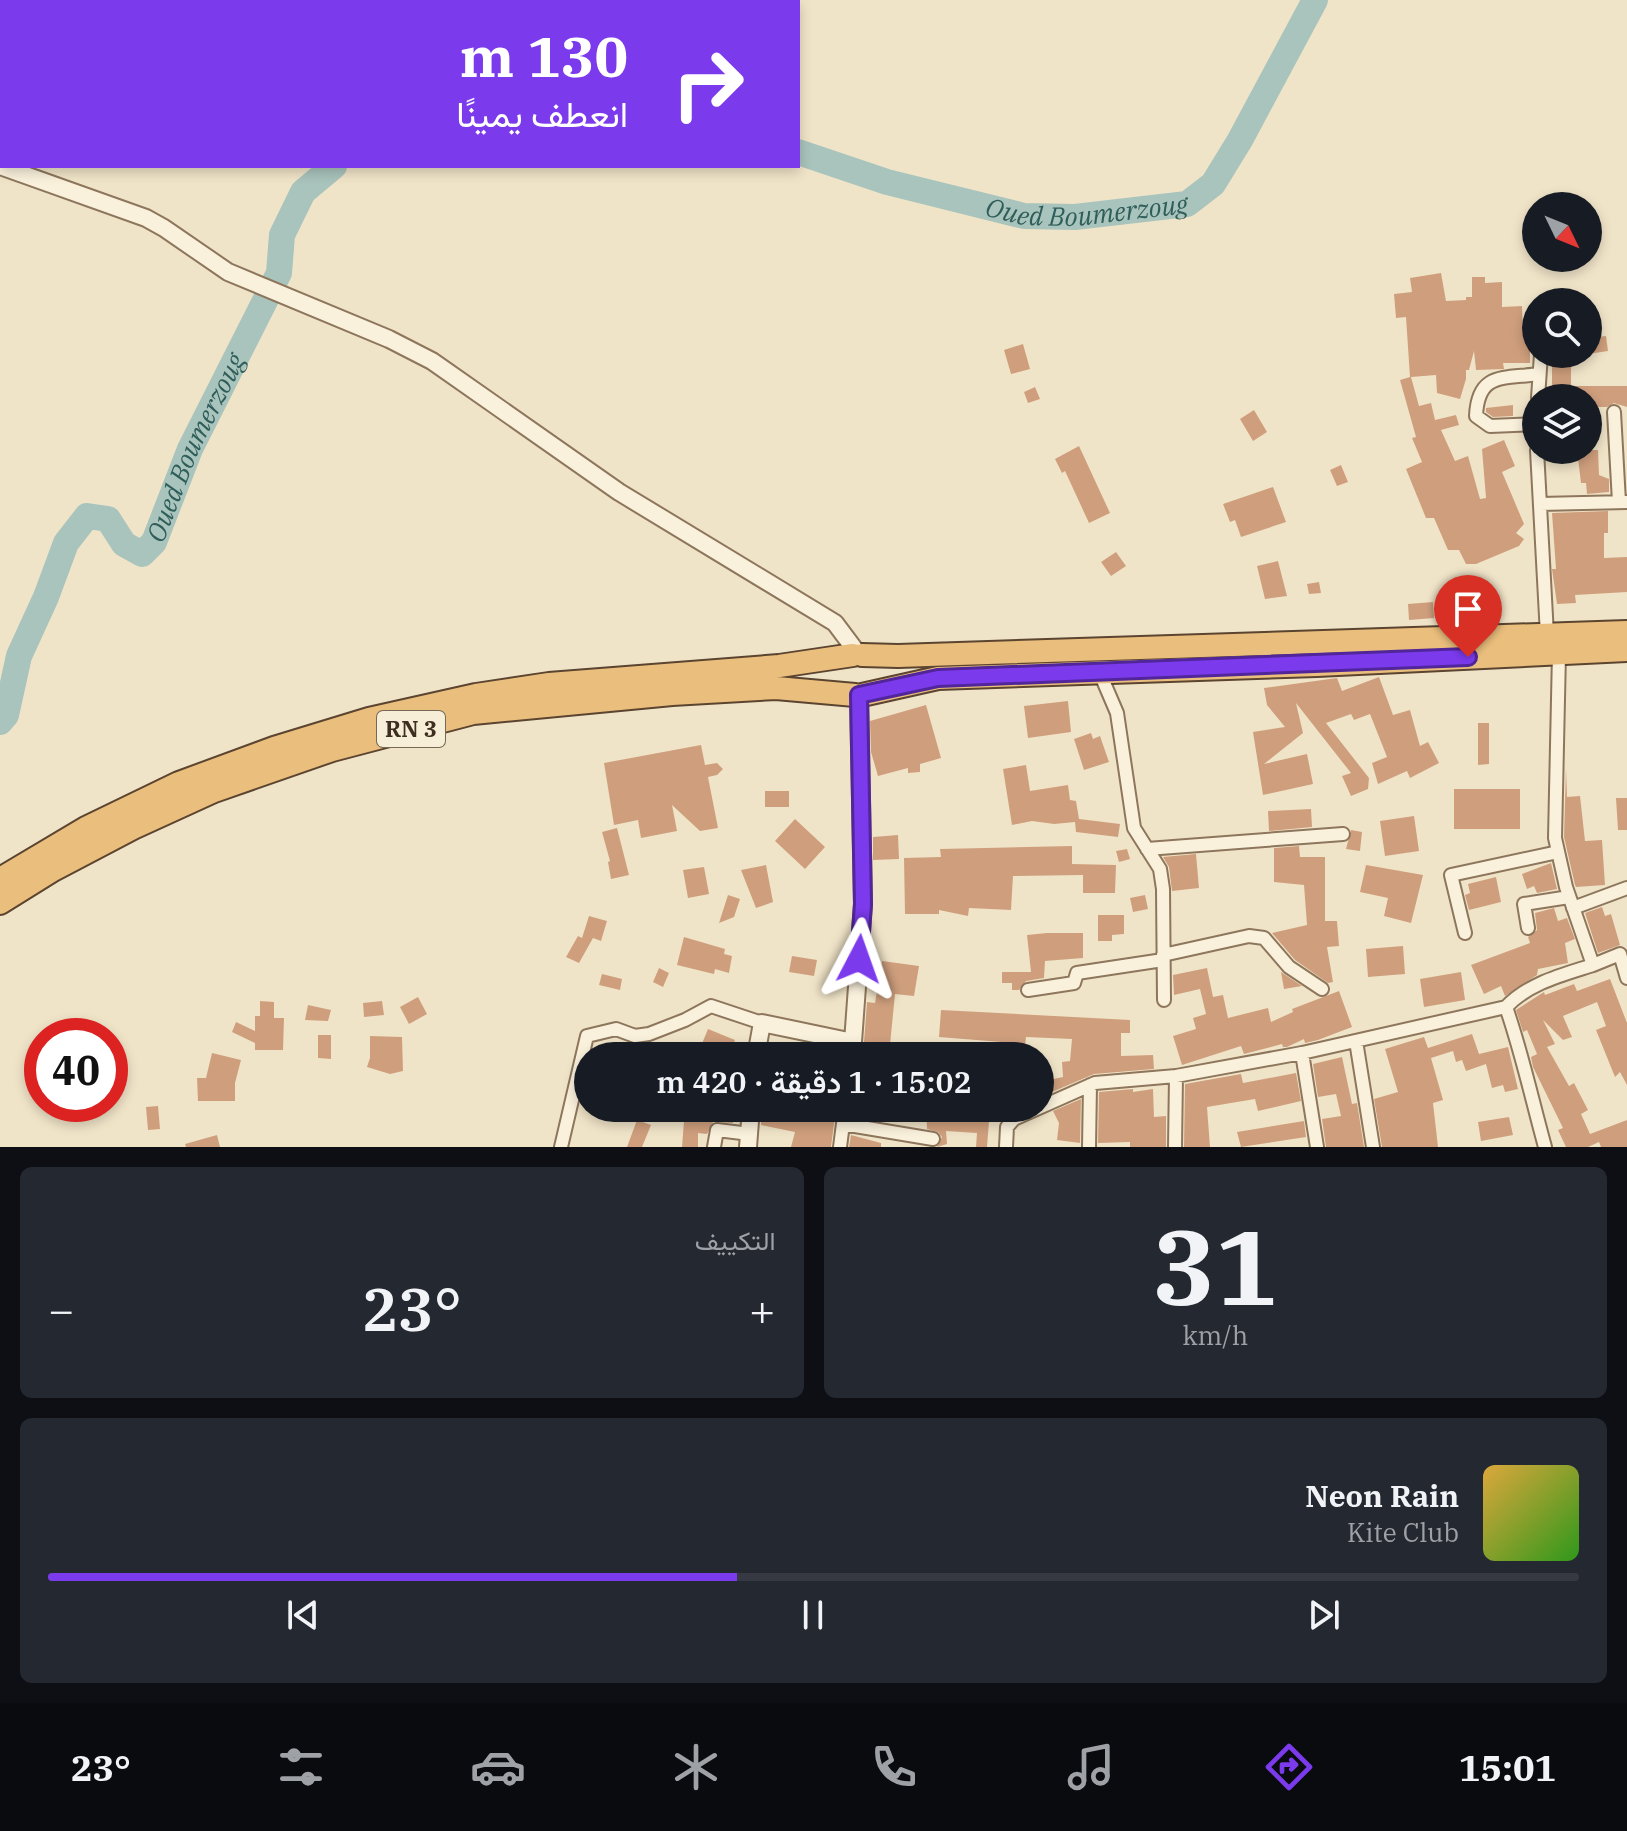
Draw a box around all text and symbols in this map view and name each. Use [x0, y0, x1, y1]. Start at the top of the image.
text: 130 m [460, 20, 628, 92]
icon: right [656, 32, 760, 136]
text: انعطف يمينًا [456, 90, 628, 137]
water label: Oued Boumerzoug [982, 186, 1190, 233]
north arrow [1522, 192, 1602, 272]
map controls [1522, 192, 1602, 464]
button: search [1522, 288, 1602, 368]
water label: Oued Boumerzoug [138, 346, 252, 546]
button: layers [1522, 384, 1602, 464]
pin [1434, 575, 1502, 657]
icon: arrive [1446, 587, 1490, 631]
road number: RN 3 [377, 711, 445, 747]
position arrow [817, 917, 901, 1001]
speed limit sign: 40 [24, 1018, 128, 1122]
text: 15:02 · 1 دقيقة · 420 m [657, 1062, 971, 1101]
text: 31 [1153, 1198, 1278, 1334]
text: التكييف [695, 1223, 776, 1257]
text: 23° [362, 1269, 462, 1348]
text: − [48, 1281, 74, 1338]
text: + [749, 1281, 776, 1338]
text: km/h [1182, 1318, 1248, 1352]
text: Neon Rain [1305, 1476, 1459, 1515]
text: Kite Club [1347, 1515, 1459, 1549]
icon: previous [281, 1593, 325, 1637]
icon: pause [791, 1593, 835, 1637]
icon: next [1302, 1593, 1346, 1637]
icon: filters [273, 1739, 329, 1795]
icon: car [470, 1739, 526, 1795]
icon: climate [668, 1739, 724, 1795]
icon: phone [866, 1739, 922, 1795]
icon: music [1063, 1739, 1119, 1795]
icon: directions [1261, 1739, 1317, 1795]
text: 23° [71, 1744, 131, 1791]
text: 15:01 [1459, 1744, 1556, 1791]

